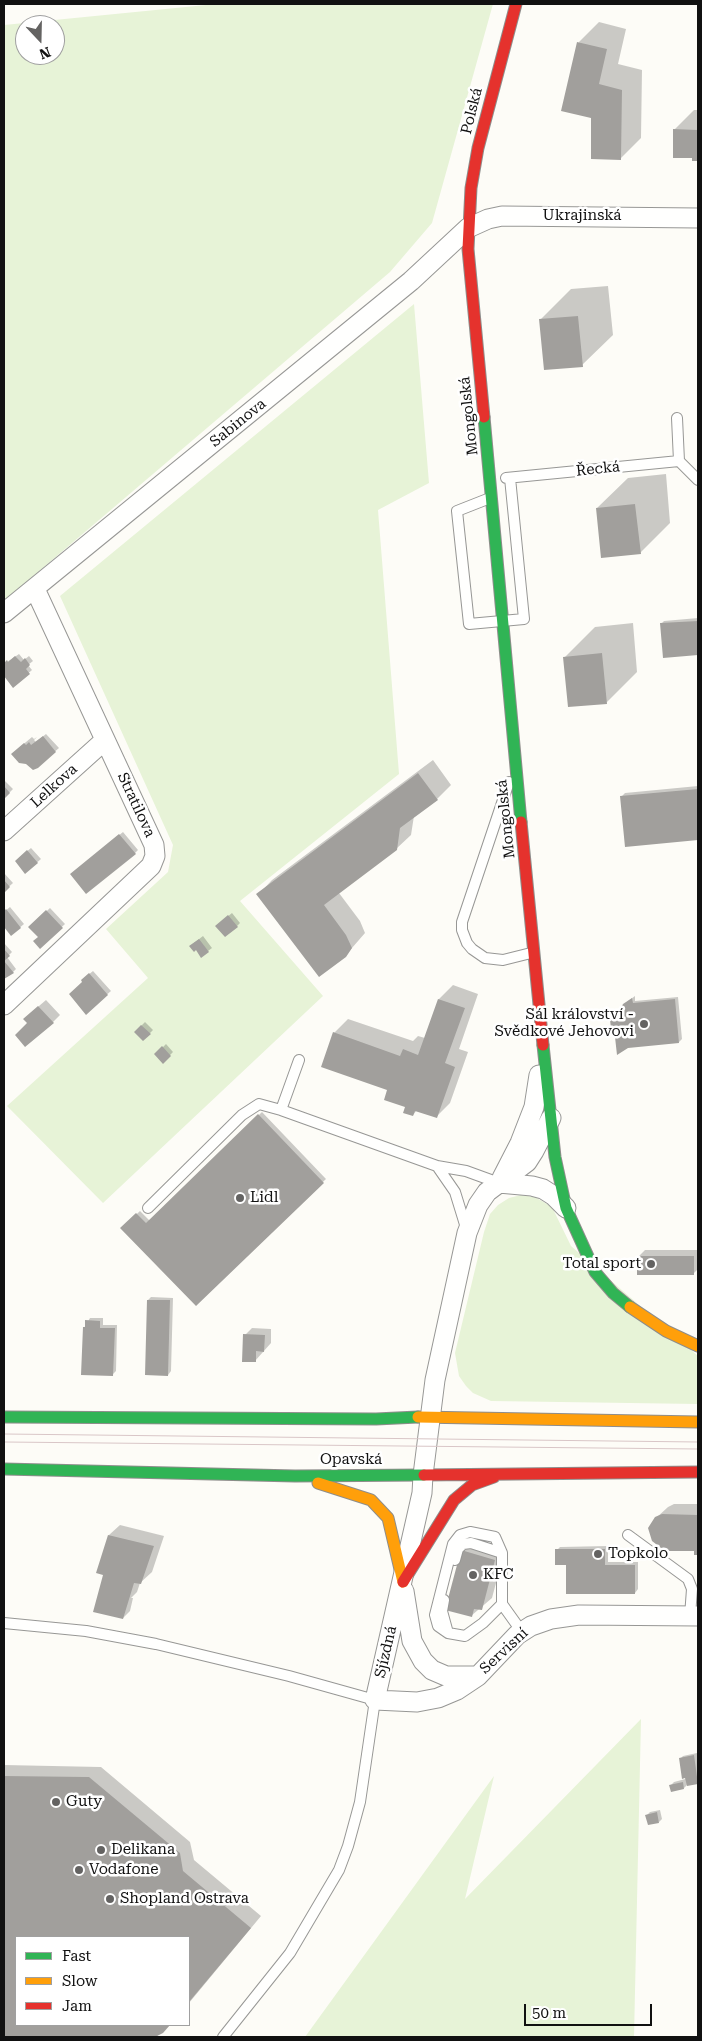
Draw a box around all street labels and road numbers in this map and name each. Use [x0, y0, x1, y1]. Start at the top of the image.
street label: Polská [458, 86, 486, 136]
street label: Ukrajinská [543, 207, 621, 225]
street label: Mongolská [456, 376, 482, 456]
street label: Sabinova [206, 395, 270, 451]
street label: Řecká [575, 458, 621, 480]
street label: Lelkova [27, 760, 81, 812]
street label: Stratilova [113, 770, 159, 840]
street label: Mongolská [493, 779, 519, 859]
street label: Opavská [320, 1451, 382, 1469]
street label: Sjízdná [371, 1624, 401, 1680]
street label: Servisní [476, 1624, 532, 1678]

